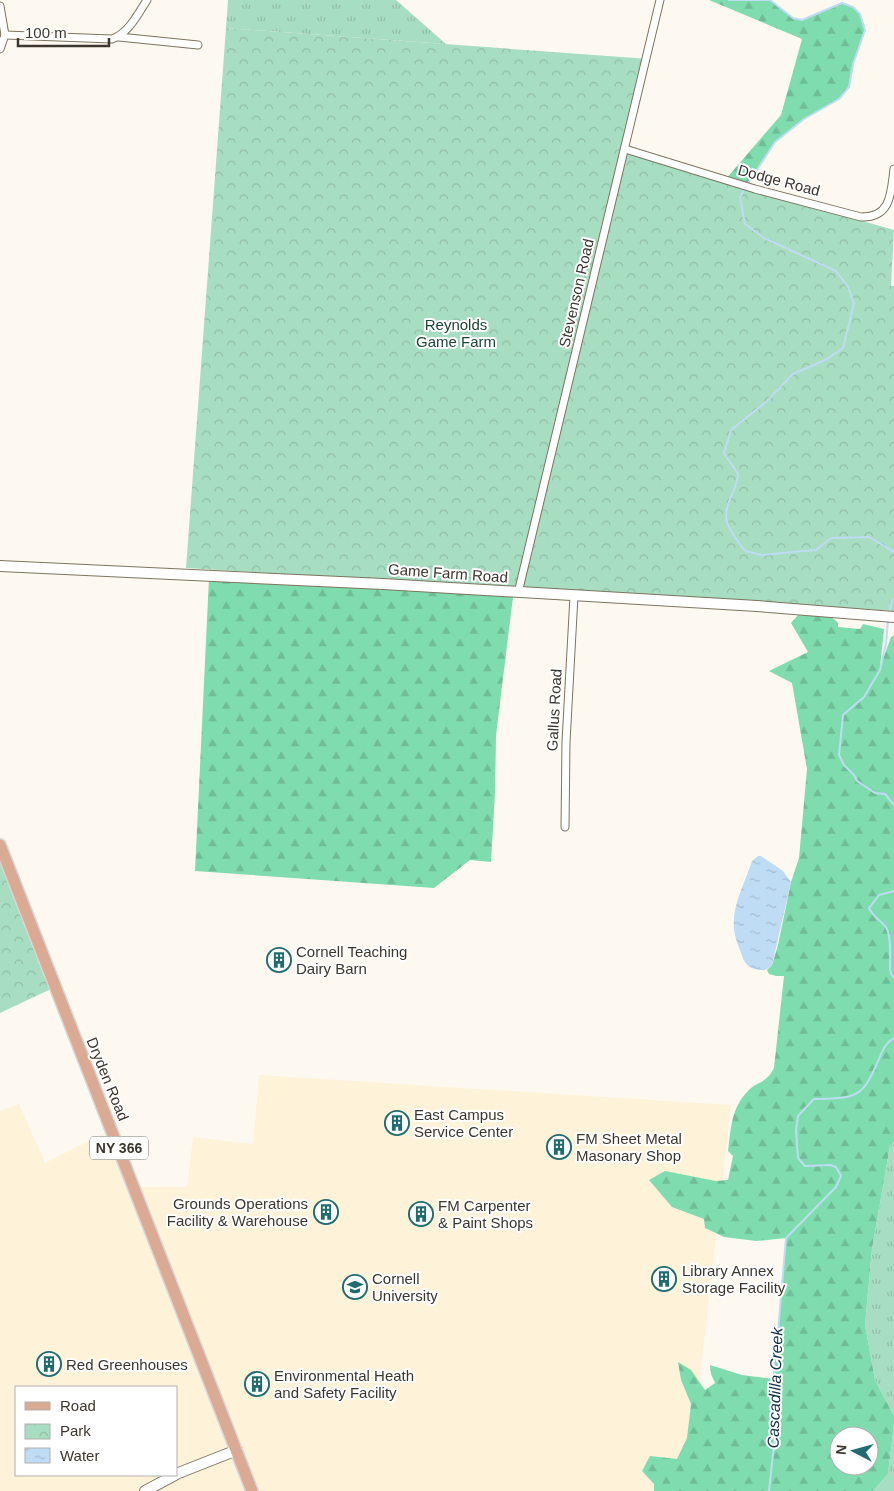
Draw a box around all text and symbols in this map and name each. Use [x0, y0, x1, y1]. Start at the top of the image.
scale bar [18, 15, 109, 47]
text: 100 m [25, 24, 67, 41]
street label: Dodge Road [736, 161, 822, 199]
street label: Stevenson Road [555, 237, 597, 349]
park label: Reynolds Game Farm [416, 316, 496, 350]
street label: Game Farm Road [388, 560, 508, 586]
street label: Gallus Road [543, 668, 565, 752]
place label: Cornell Teaching Dairy Barn [296, 943, 407, 977]
building icon: Cornell Teaching Dairy Barn [266, 947, 292, 973]
street label: Dryden Road [84, 1035, 132, 1123]
place label: East Campus Service Center [414, 1106, 513, 1140]
building icon: East Campus Service Center [384, 1110, 410, 1136]
place label: FM Sheet Metal Masonary Shop [576, 1130, 682, 1164]
building icon: FM Sheet Metal Masonary Shop [546, 1134, 572, 1160]
road number: NY 366 [90, 1136, 148, 1160]
place label: Grounds Operations Facility & Warehouse [167, 1195, 308, 1229]
place label: FM Carpenter & Paint Shops [438, 1197, 533, 1231]
building icon: Grounds Operations Facility & Warehouse [313, 1199, 339, 1225]
building icon: FM Carpenter & Paint Shops [408, 1201, 434, 1227]
place label: Library Annex Storage Facility [682, 1262, 786, 1296]
building icon: Library Annex Storage Facility [651, 1266, 677, 1292]
place label: Cornell University [372, 1270, 438, 1304]
school or university icon: Cornell University [342, 1274, 368, 1300]
water label: Cascadilla Creek [764, 1326, 786, 1449]
building icon: Red Greenhouses [36, 1351, 62, 1377]
place label: Red Greenhouses [66, 1356, 188, 1373]
place label: Environmental Heath and Safety Facility [274, 1367, 414, 1401]
building icon: Environmental Heath and Safety Facility [244, 1371, 270, 1397]
legend [15, 1386, 178, 1476]
text: Road [60, 1397, 96, 1414]
text: Park [60, 1422, 91, 1439]
north arrow [829, 1426, 879, 1476]
text: N [833, 1444, 850, 1456]
text: Water [60, 1447, 99, 1464]

